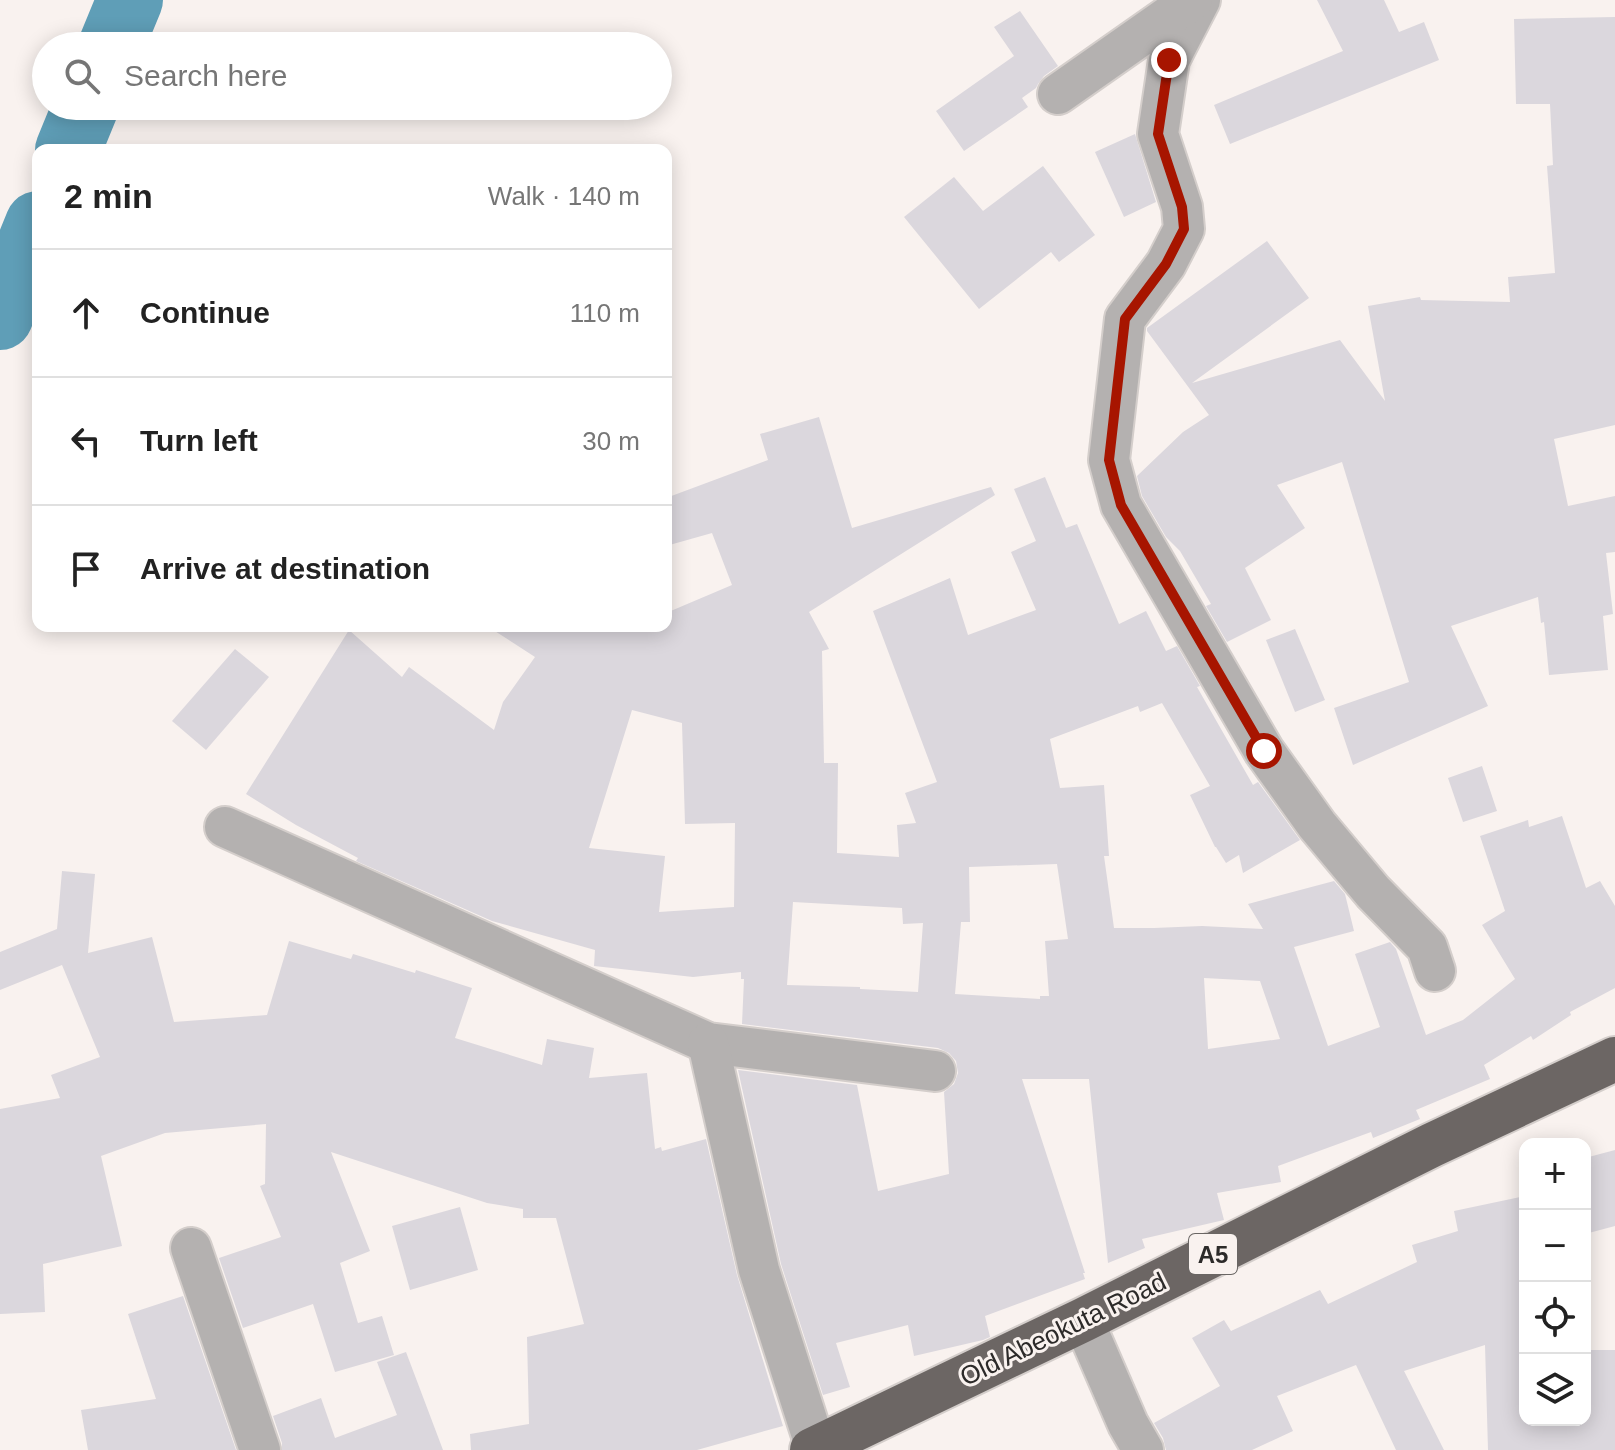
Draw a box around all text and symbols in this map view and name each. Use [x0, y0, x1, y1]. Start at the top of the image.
search box [32, 32, 672, 120]
route end [1151, 42, 1187, 78]
icon: search [60, 54, 104, 98]
text: Search here [124, 59, 287, 92]
text: 2 min [64, 177, 153, 215]
text: Walk · 140 m [488, 181, 640, 211]
icon: ahead [64, 291, 108, 335]
text: Continue [140, 296, 270, 329]
text: 110 m [570, 298, 640, 328]
icon: left [64, 419, 108, 463]
text: Turn left [140, 424, 258, 457]
text: 30 m [582, 426, 640, 456]
icon: arrive [64, 547, 108, 591]
text: Arrive at destination [140, 552, 430, 585]
route start [1246, 733, 1282, 769]
map controls [1519, 1138, 1591, 1426]
button: + [1519, 1138, 1591, 1210]
button: − [1519, 1210, 1591, 1282]
road number: A5 [1189, 1234, 1237, 1274]
street label: Old Abeokuta Road [955, 1266, 1171, 1392]
button: locate [1519, 1282, 1591, 1354]
button: layers [1519, 1354, 1591, 1426]

